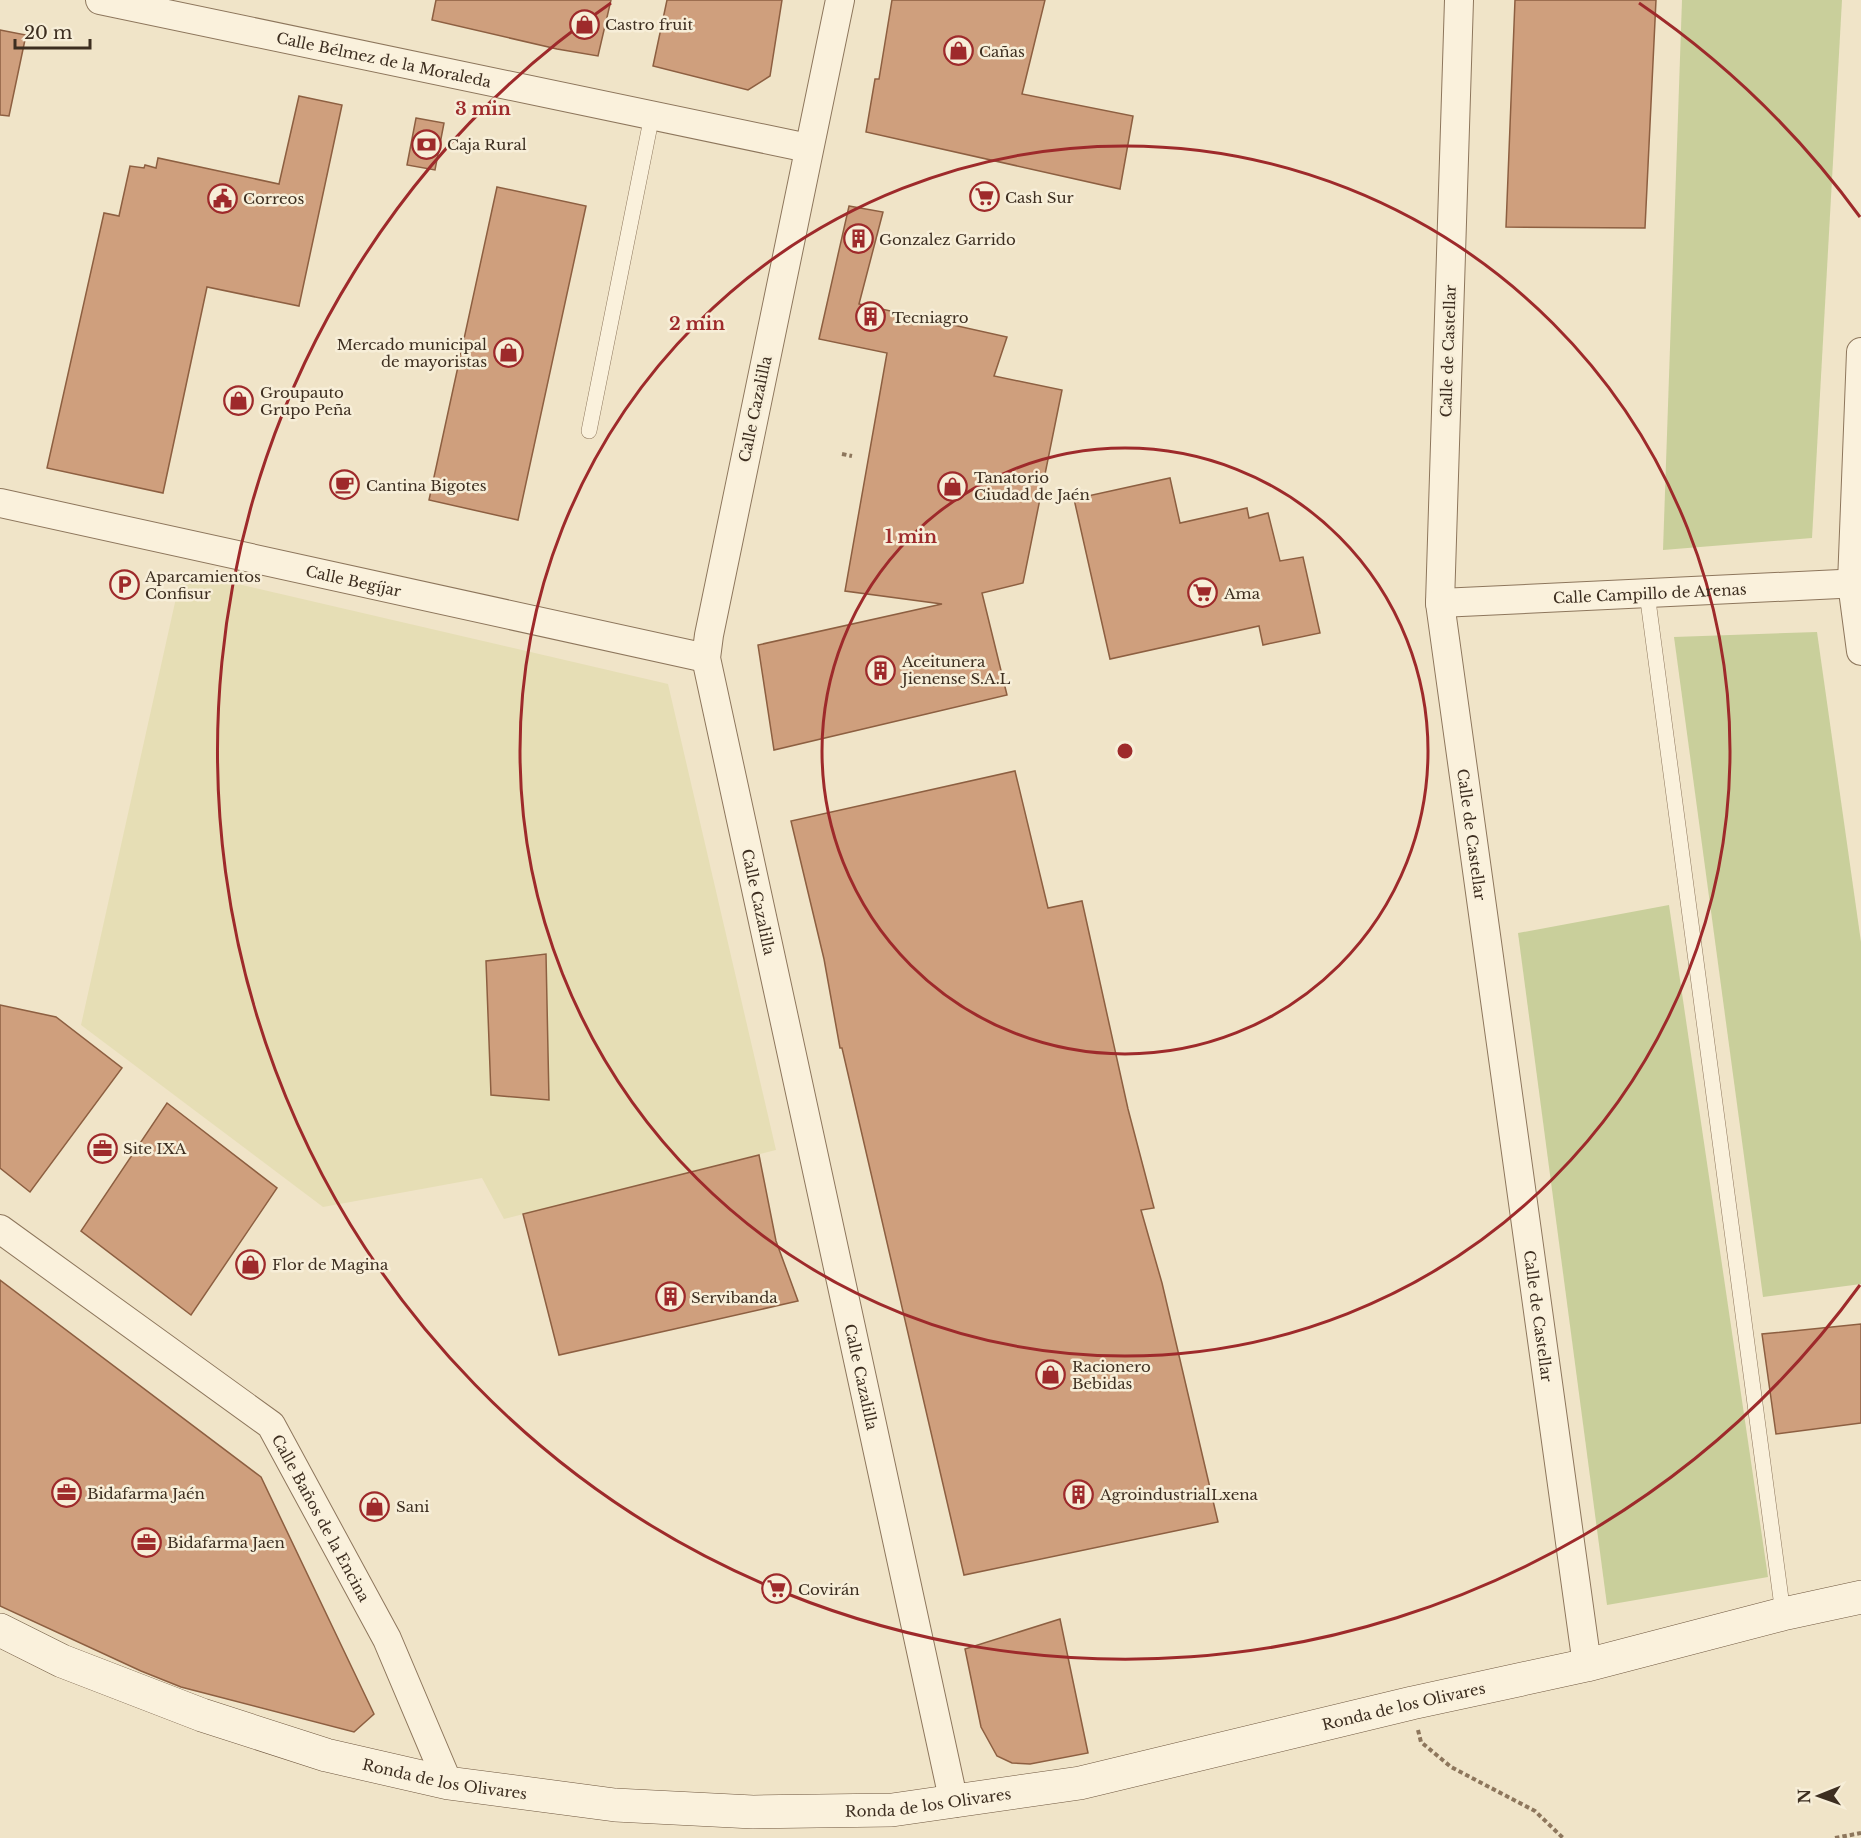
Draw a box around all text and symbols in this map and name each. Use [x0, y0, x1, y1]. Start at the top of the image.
shop icon: Castro fruit [568, 8, 600, 40]
scale bar [15, 12, 90, 50]
place label: Castro fruit [605, 15, 693, 34]
text: 20 m [24, 22, 72, 44]
street label: Calle Bélmez de la Moraleda [275, 28, 494, 91]
shop icon: Cañas [942, 35, 974, 67]
place label: Cañas [979, 42, 1025, 61]
text: 3 min [455, 98, 511, 120]
bank icon: Caja Rural [410, 128, 442, 160]
place label: Caja Rural [447, 135, 527, 154]
supermarket icon: Cash Sur [968, 181, 1000, 213]
public building icon: Correos [206, 182, 238, 214]
place label: Cash Sur [1005, 188, 1075, 207]
place label: Correos [243, 189, 304, 208]
building icon: Gonzalez Garrido [842, 223, 874, 255]
place label: Gonzalez Garrido [879, 230, 1016, 249]
street label: Calle de Castellar [1436, 284, 1460, 418]
building icon: Tecniagro [855, 301, 887, 333]
place label: Tecniagro [892, 308, 969, 327]
text: 2 min [669, 313, 725, 335]
place label: Mercado municipal de mayoristas [337, 335, 487, 371]
shop icon: Mercado municipal de mayoristas [492, 337, 524, 369]
street label: Calle Cazalilla [734, 354, 776, 464]
place label: Groupauto Grupo Peña [260, 383, 352, 419]
shop icon: Groupauto Grupo Peña [223, 385, 255, 417]
place label: Tanatorio Ciudad de Jaén [974, 468, 1090, 504]
cafe icon: Cantina Bigotes [329, 469, 361, 501]
shop icon: Tanatorio Ciudad de Jaén [937, 470, 969, 502]
place label: Cantina Bigotes [366, 476, 487, 495]
text: 1 min [885, 526, 937, 548]
street label: Calle Begíjar [304, 561, 404, 601]
place label: Aparcamientos Confisur [144, 567, 261, 603]
parking icon: Aparcamientos Confisur [108, 569, 140, 601]
supermarket icon: Ama [1187, 577, 1219, 609]
street label: Calle Campillo de Arenas [1552, 579, 1747, 607]
place label: Ama [1223, 584, 1261, 603]
place label: Aceitunera Jienense S.A.L [900, 652, 1011, 688]
building icon: Aceitunera Jienense S.A.L [865, 654, 897, 686]
centre of rings [1115, 741, 1135, 761]
street label: Calle de Castellar [1454, 767, 1491, 902]
street label: Calle Cazalilla [738, 847, 780, 957]
office icon: Site IXA [86, 1132, 118, 1164]
place label: Site IXA [123, 1139, 187, 1158]
shop icon: Flor de Magina [235, 1248, 267, 1280]
street label: Calle de Castellar [1520, 1249, 1557, 1384]
place label: Flor de Magina [272, 1255, 389, 1274]
building icon: Servibanda [654, 1281, 686, 1313]
place label: Servibanda [691, 1288, 778, 1307]
street label: Calle Cazalilla [841, 1322, 883, 1432]
place label: Racionero Bebidas [1072, 1357, 1151, 1393]
shop icon: Racionero Bebidas [1035, 1359, 1067, 1391]
street label: Calle Baños de la Encina [268, 1431, 375, 1605]
office icon: Bidafarma Jaén [50, 1477, 82, 1509]
building icon: AgroindustrialLxena [1063, 1478, 1095, 1510]
place label: Bidafarma Jaén [87, 1484, 205, 1503]
place label: AgroindustrialLxena [1099, 1485, 1259, 1504]
shop icon: Sani [359, 1490, 391, 1522]
place label: Sani [396, 1497, 429, 1516]
office icon: Bidafarma Jaen [130, 1526, 162, 1558]
place label: Bidafarma Jaen [167, 1533, 285, 1552]
supermarket icon: Covirán [761, 1573, 793, 1605]
place label: Covirán [798, 1580, 860, 1599]
street label: Ronda de los Olivares [1320, 1678, 1487, 1734]
street label: Ronda de los Olivares [361, 1754, 528, 1803]
north arrow [1789, 1766, 1849, 1826]
street label: Ronda de los Olivares [845, 1784, 1012, 1820]
text: N [1794, 1789, 1814, 1804]

